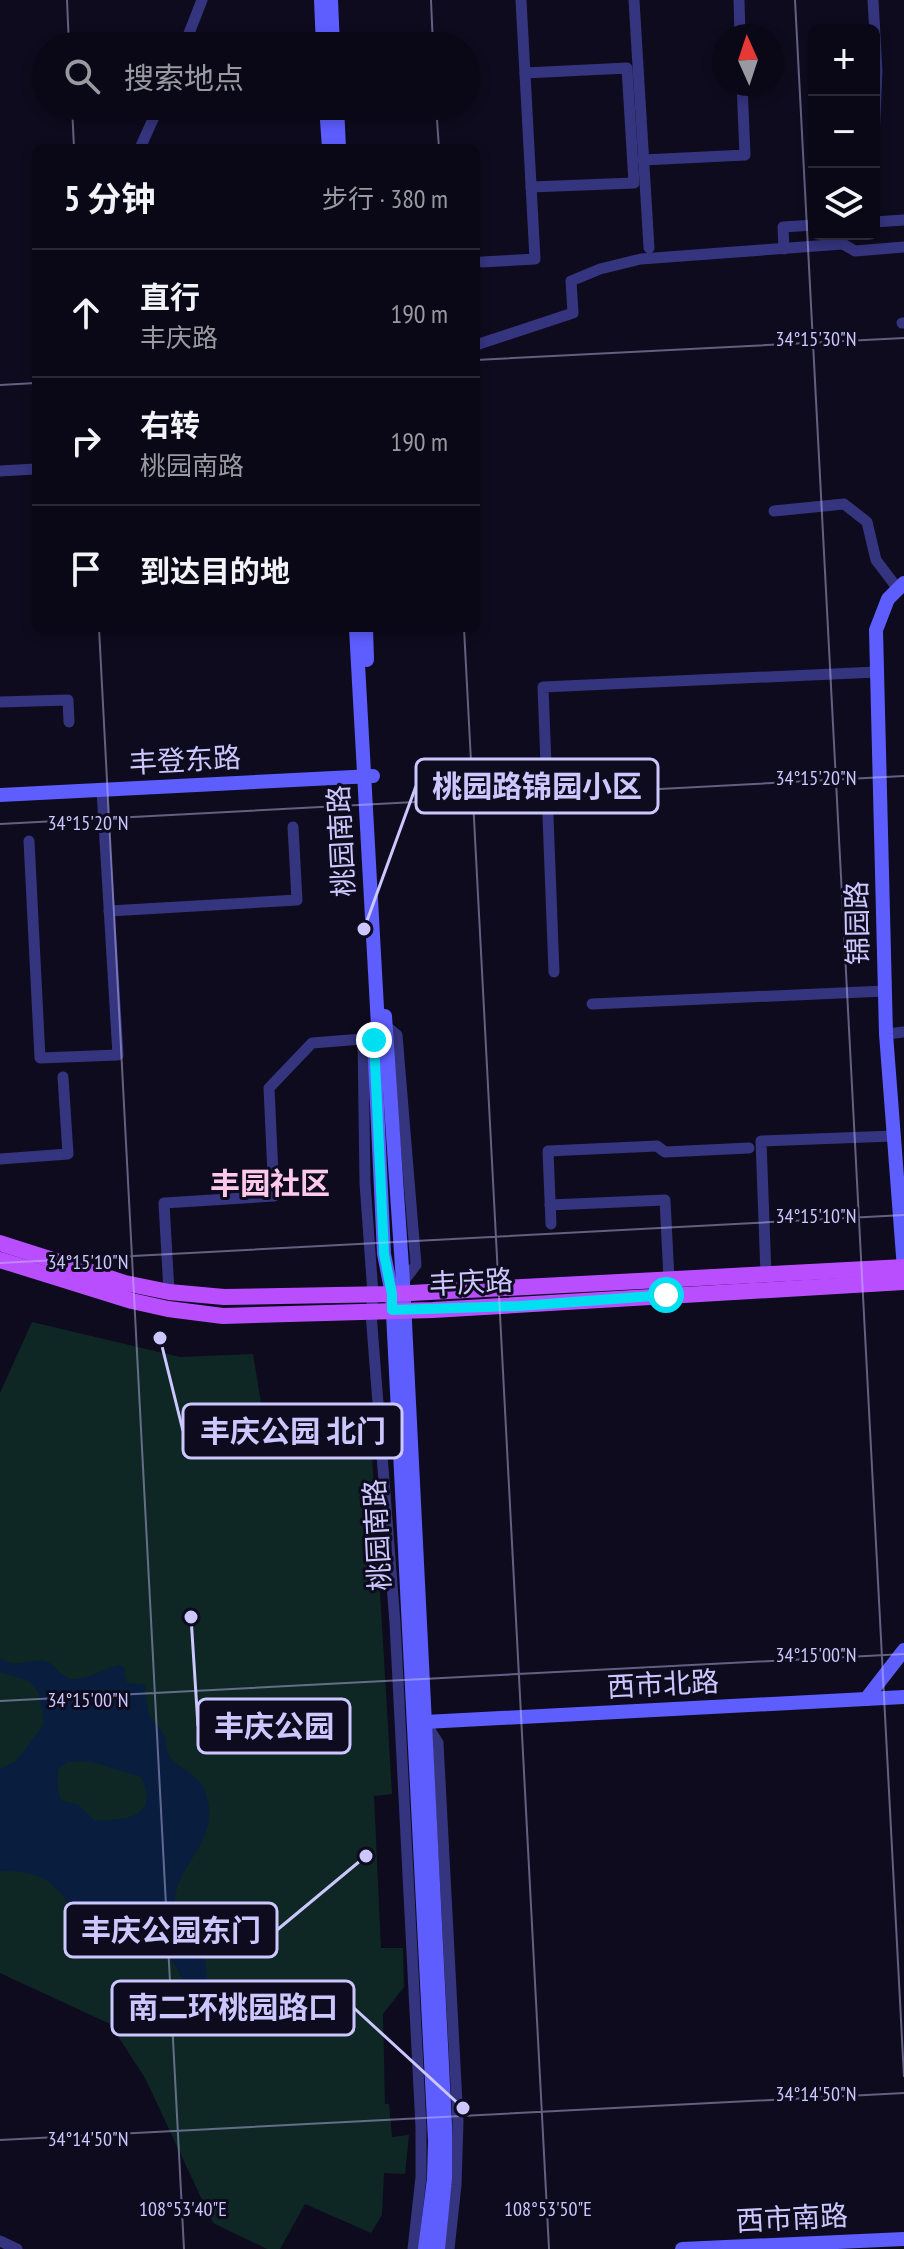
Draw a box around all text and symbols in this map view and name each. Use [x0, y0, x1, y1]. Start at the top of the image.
north arrow [712, 24, 784, 96]
map controls [808, 24, 880, 240]
button: + [808, 24, 880, 96]
search box [32, 32, 480, 120]
icon: search [60, 54, 104, 98]
text: 搜索地点 [124, 58, 244, 97]
button: − [808, 96, 880, 168]
button: layers [808, 168, 880, 240]
text: 5 分钟 [64, 176, 155, 220]
text: 步行 · 380 m [322, 182, 448, 215]
text: 直行 [140, 277, 200, 316]
icon: ahead [64, 291, 108, 335]
text: 190 m [390, 297, 448, 330]
text: 丰庆路 [140, 321, 218, 354]
text: 34°15'30"N [776, 326, 856, 352]
text: 右转 [140, 405, 200, 444]
icon: right [64, 419, 108, 463]
text: 190 m [390, 425, 448, 458]
text: 桃园南路 [140, 449, 244, 482]
icon: arrive [64, 547, 108, 591]
text: 到达目的地 [140, 551, 290, 590]
street label: 丰登东路 [128, 738, 242, 781]
callout: 桃园路锦园小区 [416, 759, 658, 813]
text: 34°15'20"N [776, 765, 856, 791]
text: 桃园路锦园小区 [432, 766, 642, 805]
street label: 桃园南路 [319, 784, 362, 898]
text: 34°15'20"N [48, 810, 128, 836]
street label: 锦园路 [837, 881, 876, 965]
route end [356, 1022, 392, 1058]
district label: 丰园社区 [210, 1163, 330, 1202]
text: 34°15'10"N [776, 1203, 856, 1229]
text: 34°15'10"N [48, 1249, 128, 1275]
street label: 丰庆路 [428, 1261, 514, 1302]
route start [648, 1277, 684, 1313]
callout: 丰庆公园 北门 [183, 1404, 402, 1458]
text: 丰庆公园 北门 [200, 1411, 386, 1450]
street label: 桃园南路 [355, 1478, 398, 1592]
text: 34°15'00"N [776, 1642, 856, 1668]
street label: 西市北路 [606, 1662, 720, 1705]
text: 34°15'00"N [48, 1687, 128, 1713]
callout: 丰庆公园 [198, 1699, 350, 1753]
text: 丰庆公园 [214, 1706, 334, 1745]
callout: 丰庆公园东门 [65, 1903, 277, 1957]
text: 丰庆公园东门 [81, 1910, 261, 1949]
callout: 南二环桃园路口 [112, 1981, 354, 2035]
text: 南二环桃园路口 [128, 1987, 338, 2026]
text: 34°14'50"N [776, 2081, 856, 2107]
text: 34°14'50"N [48, 2126, 128, 2152]
text: 108°53'40"E [139, 2196, 227, 2222]
text: 108°53'50"E [504, 2196, 592, 2222]
street label: 西市南路 [735, 2196, 849, 2239]

